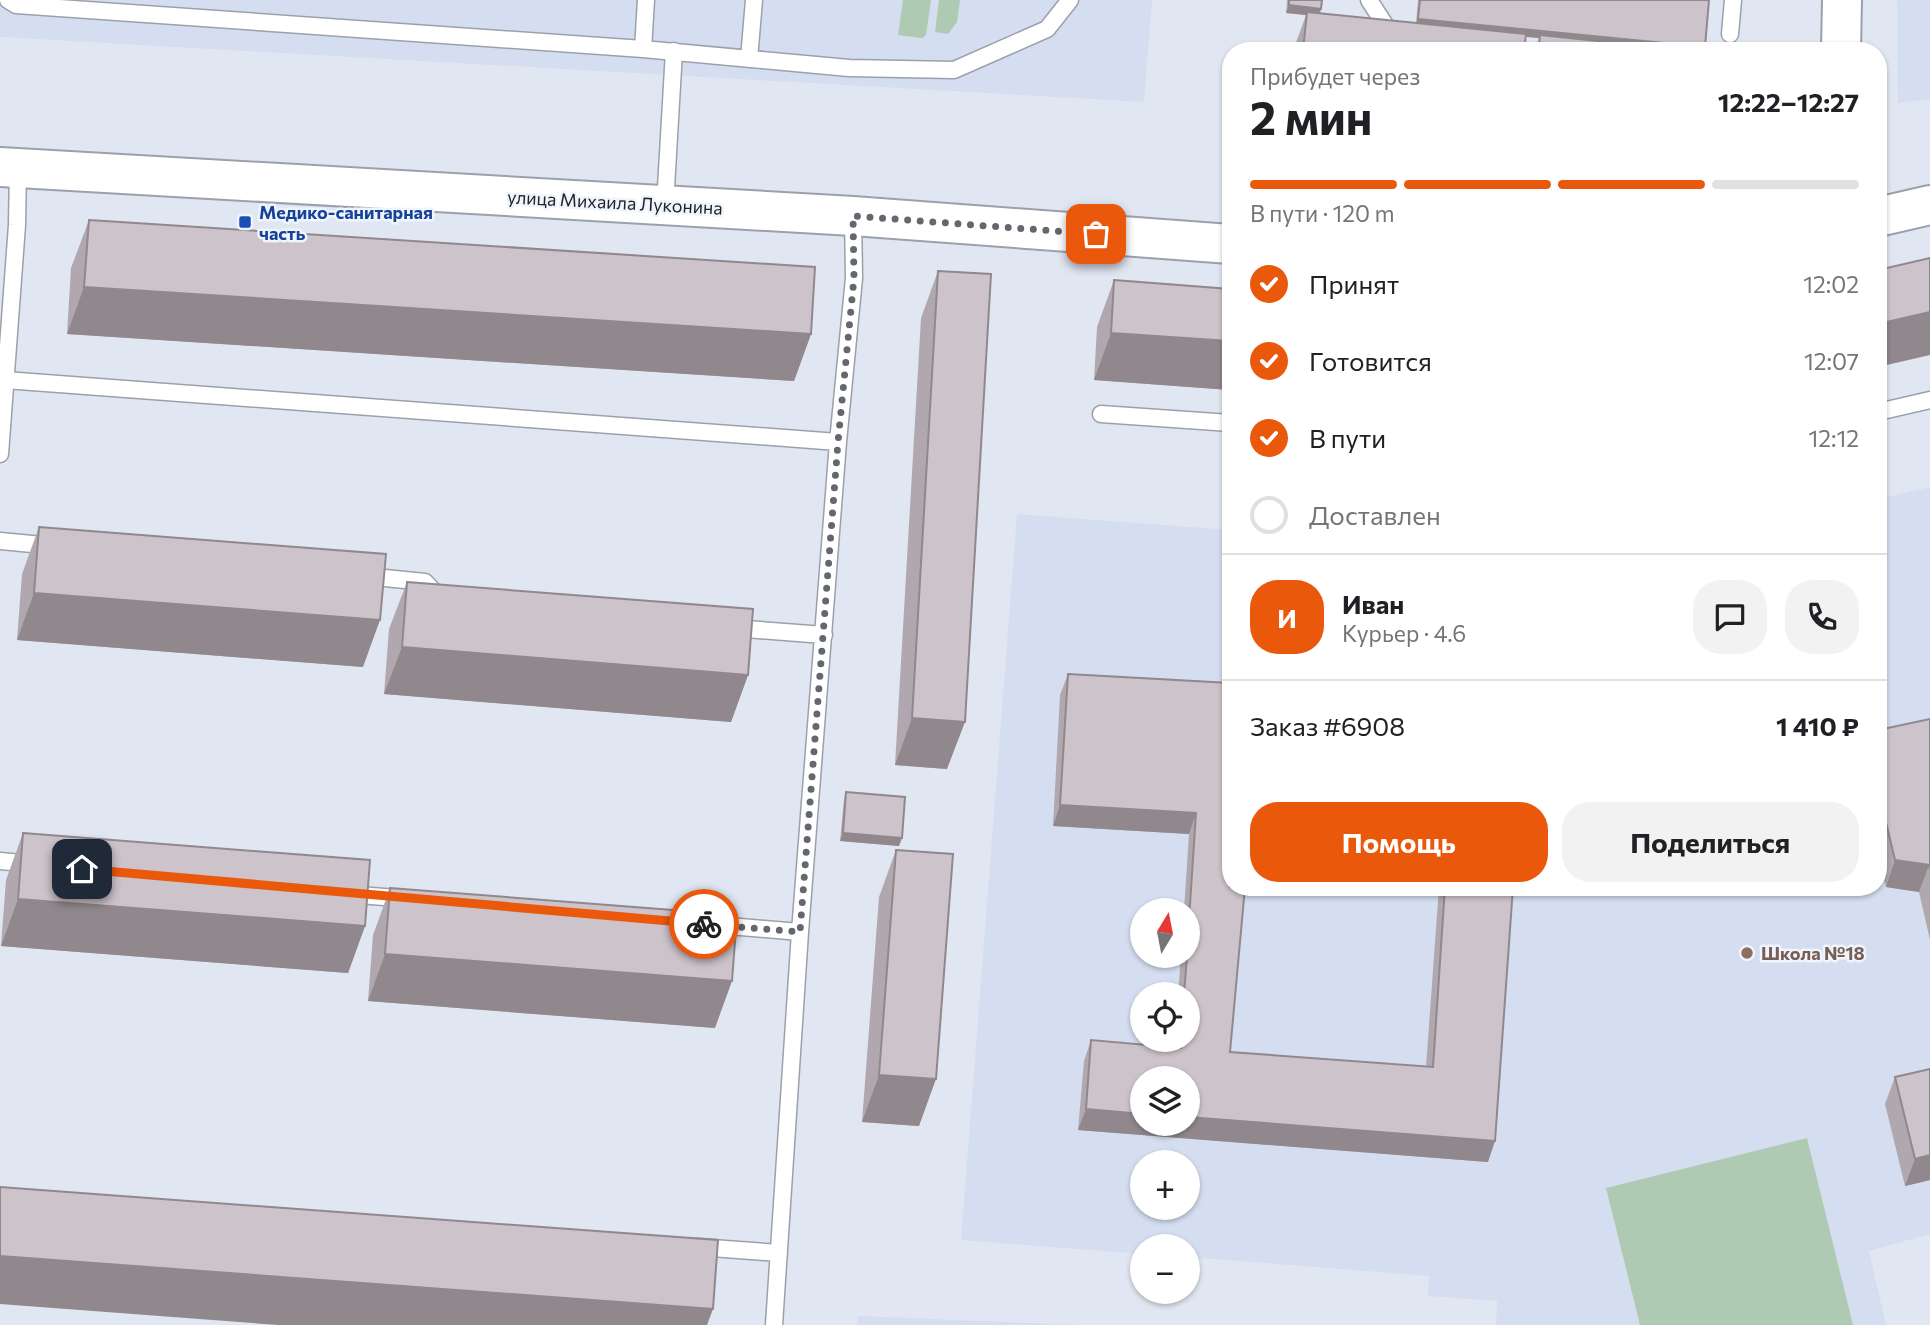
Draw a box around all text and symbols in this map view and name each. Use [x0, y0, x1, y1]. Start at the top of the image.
text: Прибудет через [1250, 62, 1420, 90]
text: 12:22–12:27 [1718, 86, 1859, 117]
text: 2 мин [1250, 88, 1372, 144]
street label: улица Михаила Луконина [507, 185, 723, 219]
text: В пути · 120 m [1250, 199, 1395, 227]
place label: Медико-санитарная часть [259, 201, 433, 244]
pin [1066, 204, 1126, 264]
marker: Медико-санитарная часть [237, 214, 253, 230]
icon: bag [1077, 215, 1115, 253]
icon: check [1250, 265, 1288, 303]
text: Принят [1309, 268, 1399, 299]
text: 12:02 [1803, 270, 1859, 298]
icon: check [1250, 342, 1288, 380]
text: Готовится [1309, 345, 1432, 376]
text: 12:07 [1804, 347, 1859, 375]
icon: check [1250, 419, 1288, 457]
text: В пути [1309, 422, 1386, 453]
text: 12:12 [1808, 424, 1859, 452]
text: Доставлен [1309, 499, 1441, 530]
button: chat [1693, 580, 1767, 654]
button: phone [1785, 580, 1859, 654]
text: Иван [1342, 588, 1404, 619]
text: И [1277, 602, 1297, 633]
text: Курьер · 4.6 [1342, 619, 1466, 647]
text: Заказ #6908 [1250, 710, 1405, 741]
text: 1 410 ₽ [1776, 710, 1859, 741]
button: Помощь [1250, 802, 1548, 882]
button: Поделиться [1562, 802, 1859, 882]
pin [52, 839, 112, 899]
icon: home [63, 850, 101, 888]
courier [669, 889, 739, 959]
north arrow [1130, 898, 1200, 968]
map controls [1130, 898, 1200, 1304]
icon: bike [685, 905, 723, 943]
place label: Школа №18 [1761, 942, 1865, 964]
marker: Школа №18 [1739, 945, 1755, 961]
button: locate [1130, 982, 1200, 1052]
button: layers [1130, 1066, 1200, 1136]
button: + [1130, 1150, 1200, 1220]
button: − [1130, 1234, 1200, 1304]

